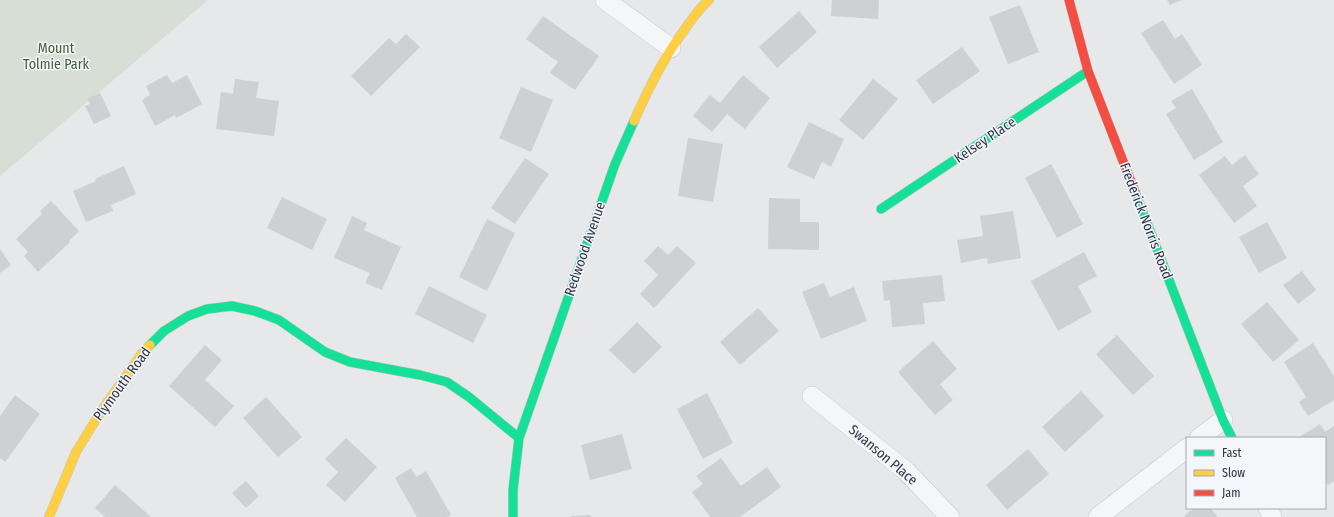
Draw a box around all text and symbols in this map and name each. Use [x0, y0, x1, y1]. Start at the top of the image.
park label: Mount Tolmie Park [23, 40, 90, 73]
street label: Kelsey Place [951, 113, 1019, 167]
street label: Frederick Norris Road [1116, 160, 1176, 282]
street label: Redwood Avenue [561, 200, 609, 298]
street label: Plymouth Road [90, 344, 154, 424]
street label: Swanson Place [845, 421, 921, 489]
legend [1186, 437, 1326, 509]
text: Fast [1222, 446, 1241, 460]
text: Slow [1222, 466, 1245, 480]
text: Jam [1222, 486, 1240, 500]

